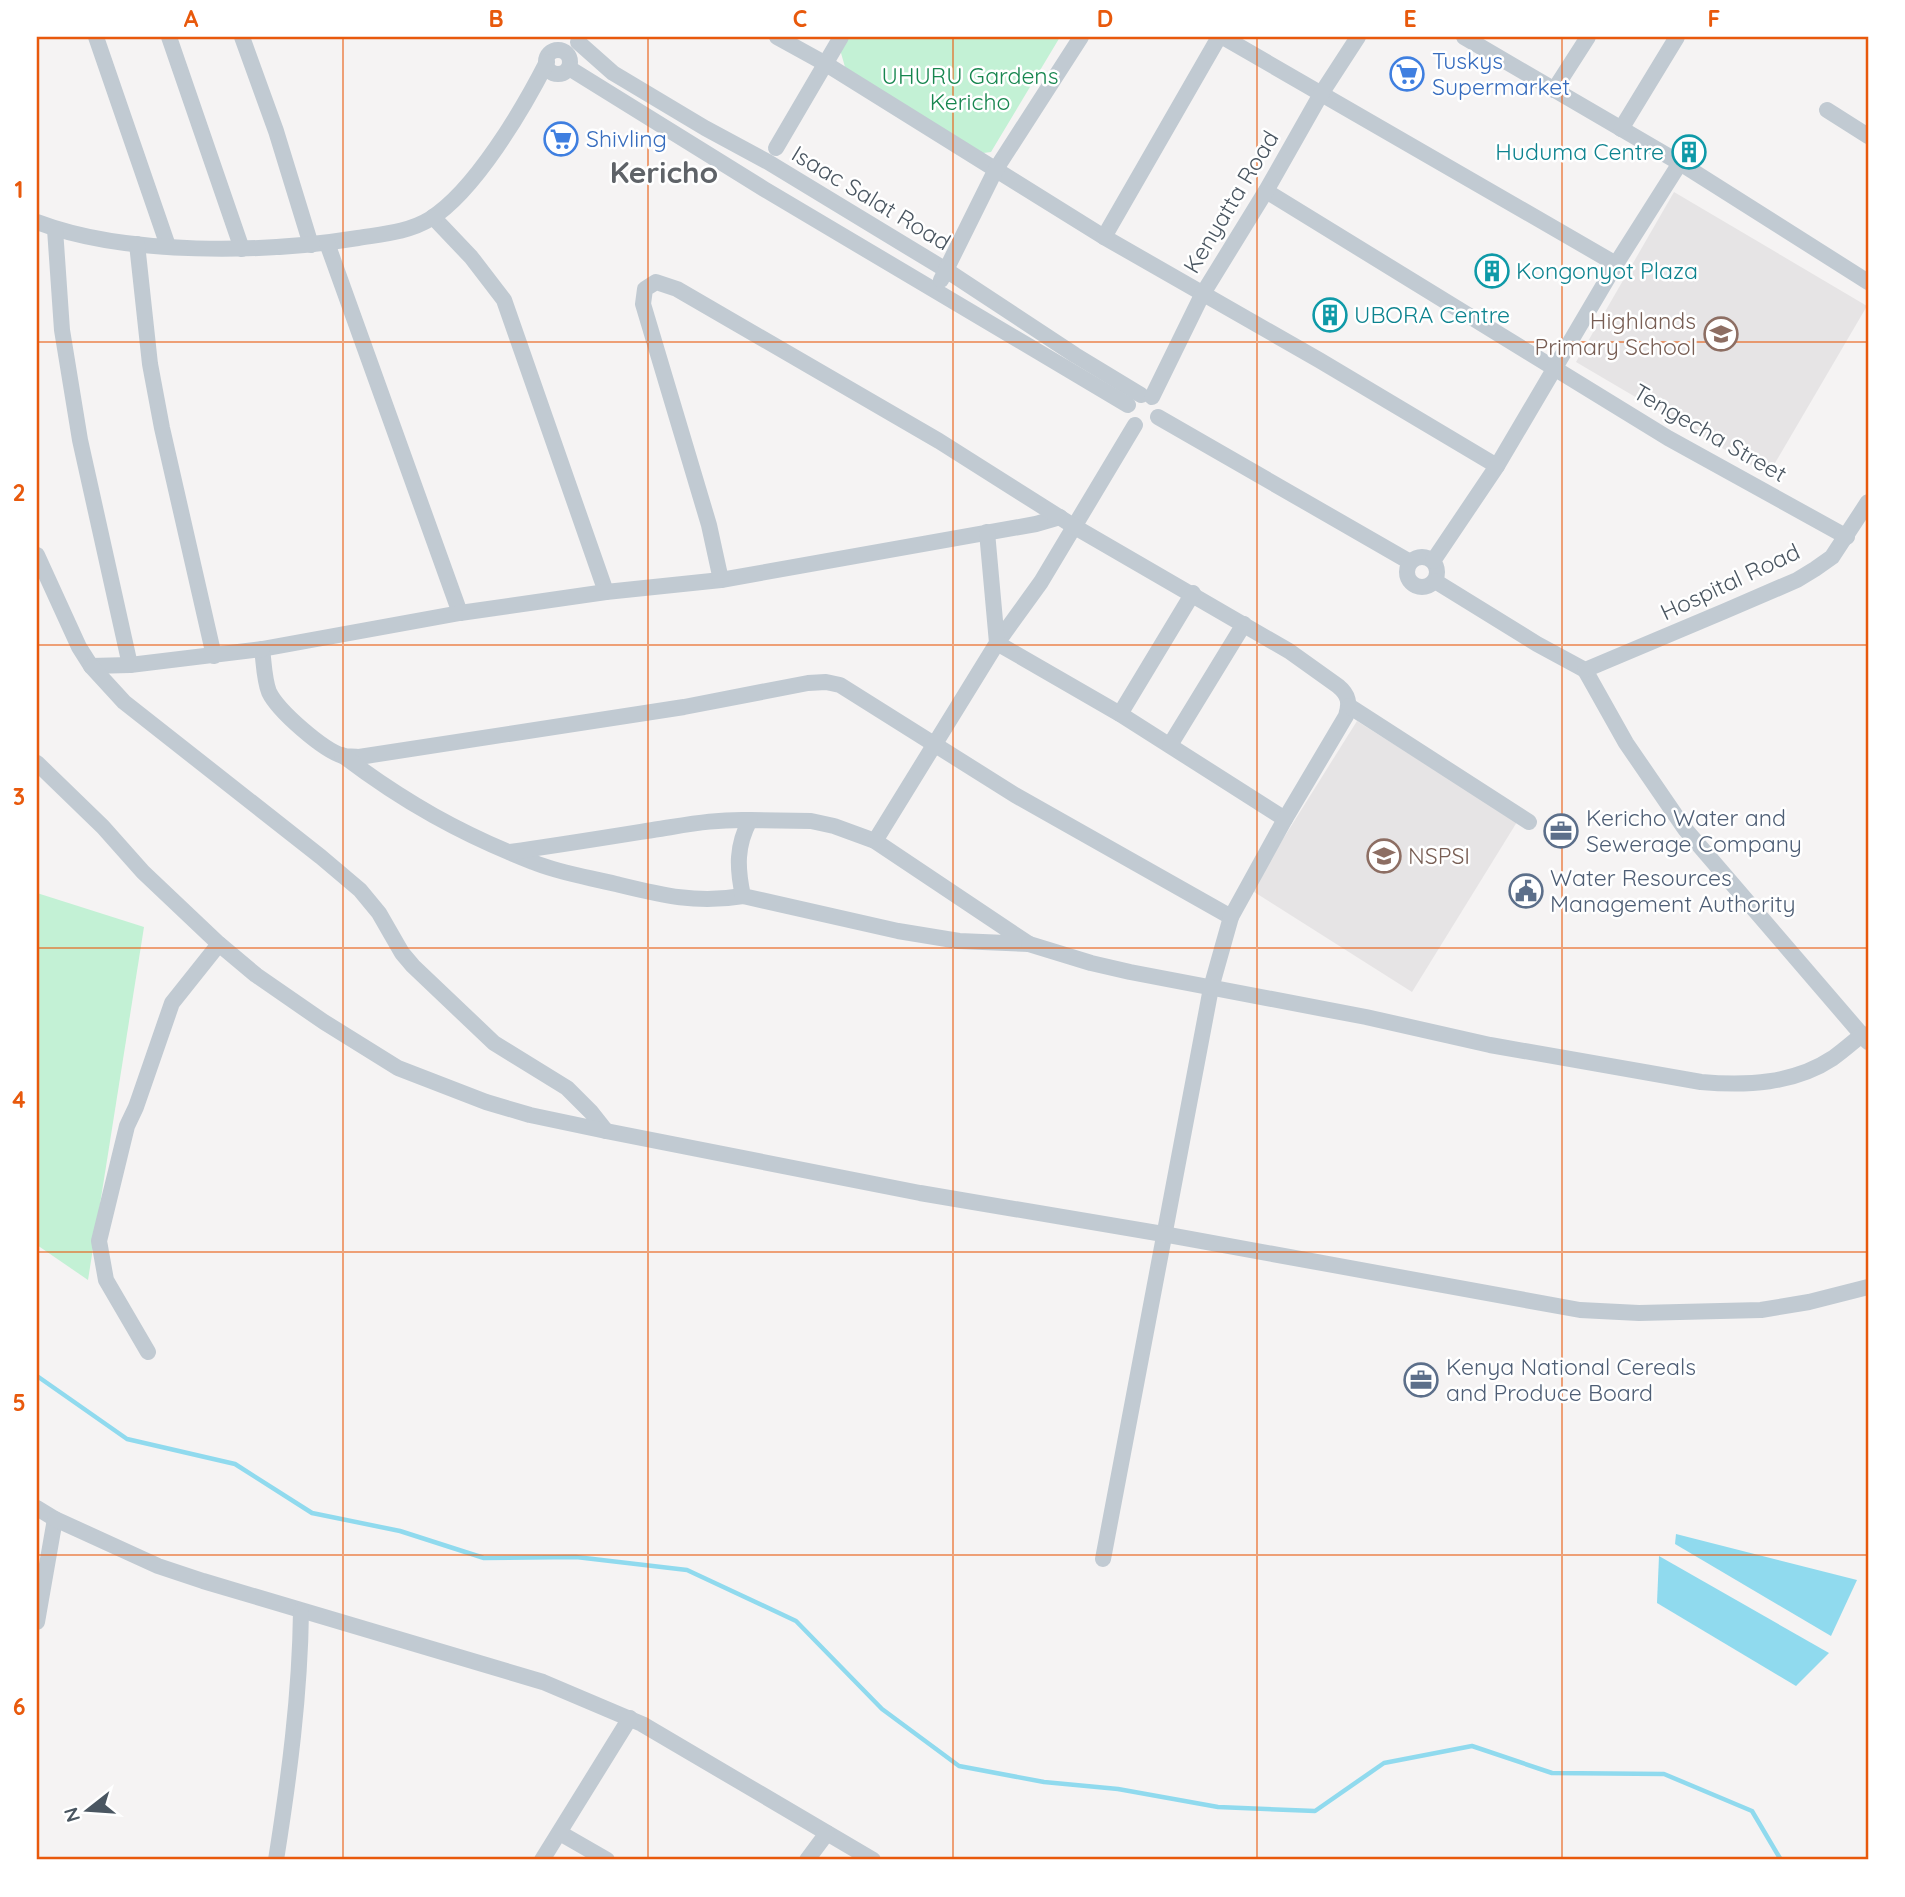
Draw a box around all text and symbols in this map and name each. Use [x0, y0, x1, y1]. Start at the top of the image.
text: A [184, 4, 199, 33]
text: B [488, 4, 504, 33]
text: C [793, 4, 807, 33]
text: D [1097, 4, 1113, 33]
text: E [1403, 4, 1417, 33]
text: F [1708, 4, 1720, 33]
place label: Tuskys Supermarket [1432, 46, 1570, 101]
supermarket icon: Tuskys Supermarket [1388, 55, 1426, 93]
park label: UHURU Gardens Kericho [882, 61, 1058, 116]
supermarket icon: Shivling [542, 120, 580, 158]
place label: Shivling [586, 124, 667, 153]
street label: Kenyatta Road [1177, 125, 1284, 278]
building icon: Huduma Centre [1670, 133, 1708, 171]
place label: Huduma Centre [1495, 137, 1664, 166]
street label: Isaac Salat Road [787, 139, 956, 256]
district label: Kericho [610, 153, 718, 191]
text: 1 [15, 175, 23, 204]
building icon: Kongonyot Plaza [1473, 252, 1511, 290]
place label: Kongonyot Plaza [1516, 256, 1698, 285]
building icon: UBORA Centre [1311, 296, 1349, 334]
place label: UBORA Centre [1354, 300, 1510, 329]
place label: Highlands Primary School [1534, 306, 1696, 361]
school or university icon: Highlands Primary School [1702, 315, 1740, 353]
street label: Tengecha Street [1628, 377, 1792, 488]
text: 2 [12, 478, 26, 507]
street label: Hospital Road [1655, 537, 1804, 626]
text: 3 [13, 782, 25, 811]
place label: Kericho Water and Sewerage Company [1586, 803, 1802, 858]
office icon: Kericho Water and Sewerage Company [1542, 812, 1580, 850]
school or university icon: NSPSI [1365, 837, 1403, 875]
place label: NSPSI [1408, 841, 1470, 870]
place label: Water Resources Management Authority [1550, 863, 1796, 918]
public building icon: Water Resources Management Authority [1507, 872, 1545, 910]
text: 4 [12, 1085, 26, 1114]
place label: Kenya National Cereals and Produce Board [1446, 1352, 1696, 1407]
office icon: Kenya National Cereals and Produce Board [1402, 1361, 1440, 1399]
text: 5 [12, 1388, 26, 1417]
text: 6 [13, 1692, 25, 1721]
north arrow [52, 1774, 122, 1844]
text: N [58, 1805, 85, 1825]

